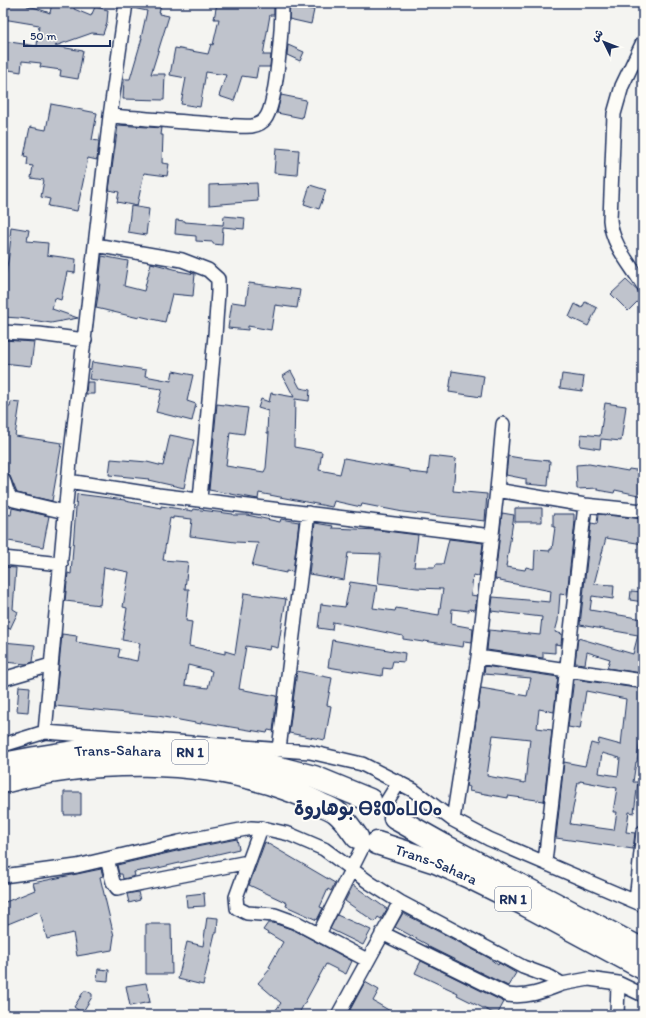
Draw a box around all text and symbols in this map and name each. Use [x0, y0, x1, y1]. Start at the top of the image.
scale bar [24, 22, 110, 48]
north arrow [584, 22, 624, 62]
text: ش [588, 27, 606, 44]
text: 50 m [30, 29, 56, 43]
road number: RN 1 [172, 740, 208, 764]
street label: Trans-Sahara [73, 741, 162, 761]
district label: بوهاروة ⴱⵓⵀⴰⵡⵔⴰ [294, 797, 442, 821]
street label: Trans-Sahara [393, 840, 481, 889]
road number: RN 1 [495, 887, 531, 911]

